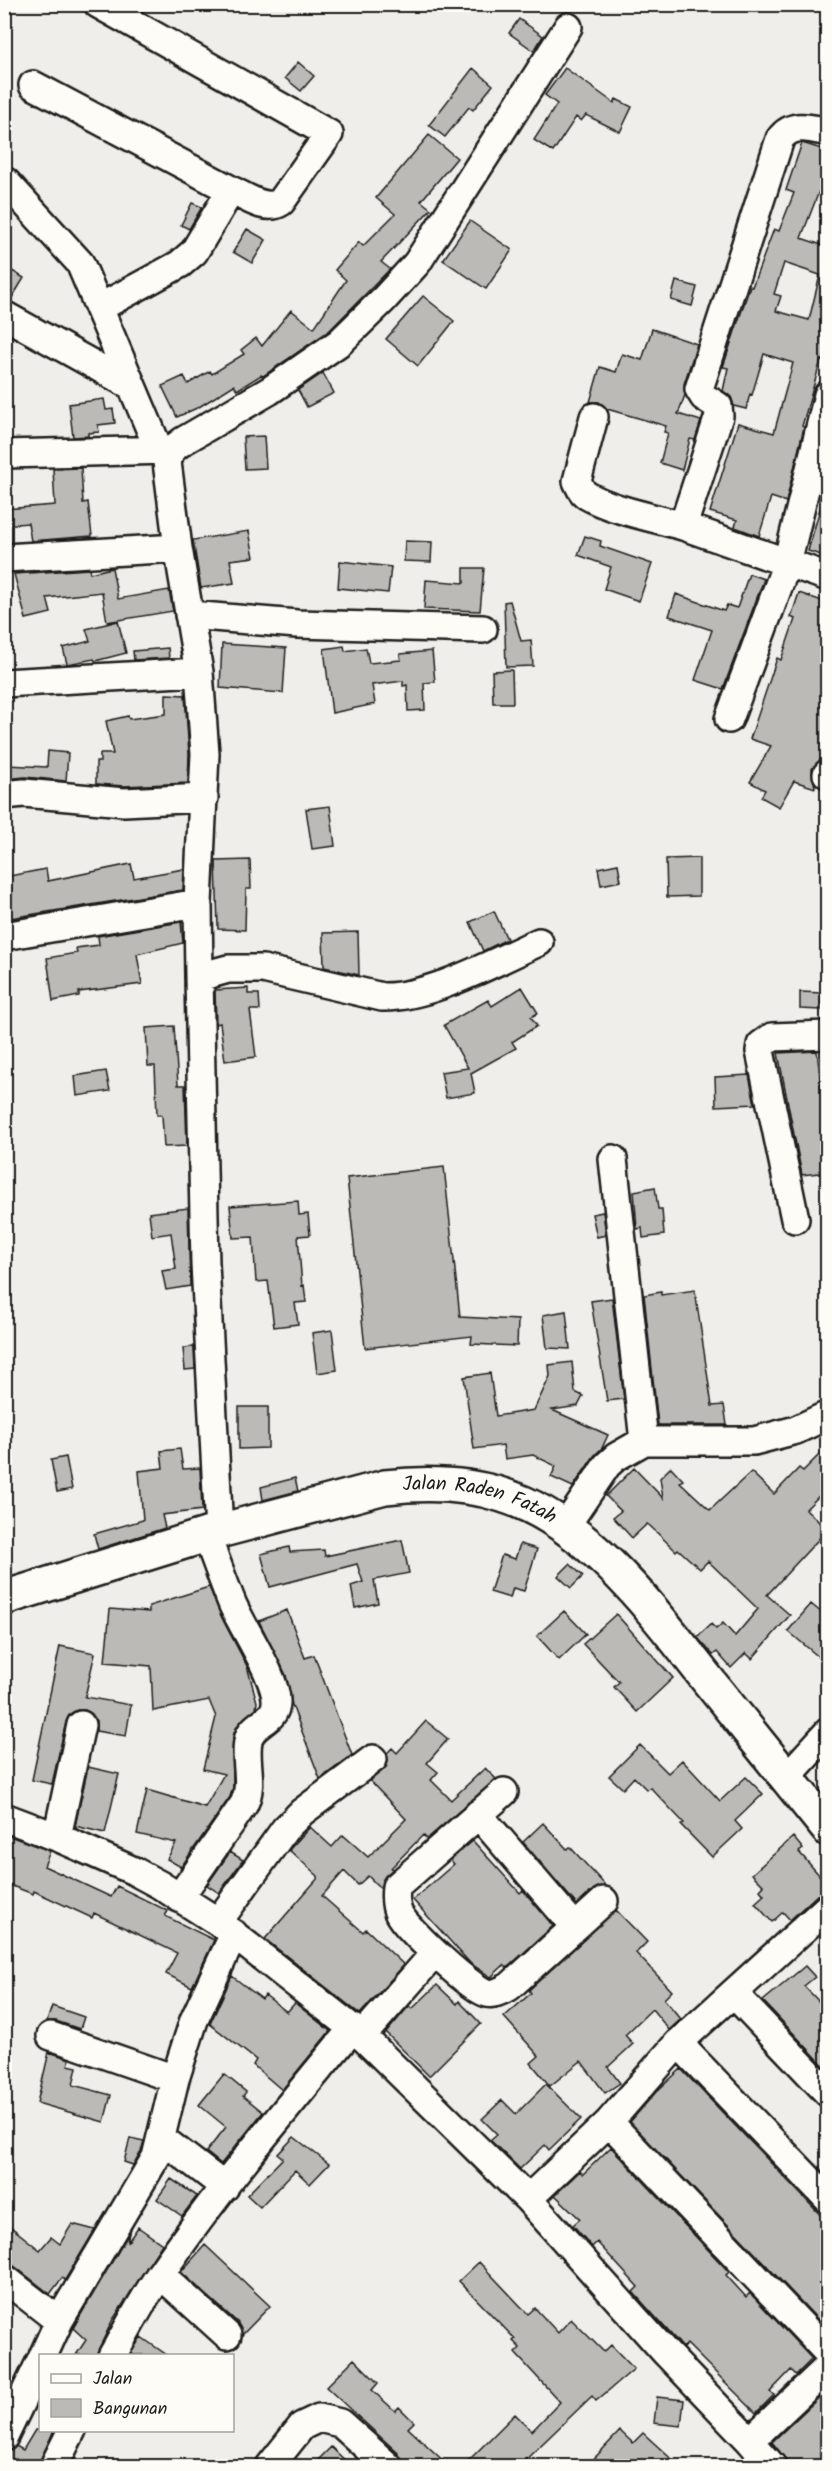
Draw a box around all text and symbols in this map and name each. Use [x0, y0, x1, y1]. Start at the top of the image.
street label: Jalan Raden Fatah [402, 1469, 563, 1533]
legend [39, 2354, 234, 2432]
text: Jalan [93, 2365, 132, 2394]
text: Bangunan [93, 2395, 167, 2424]

